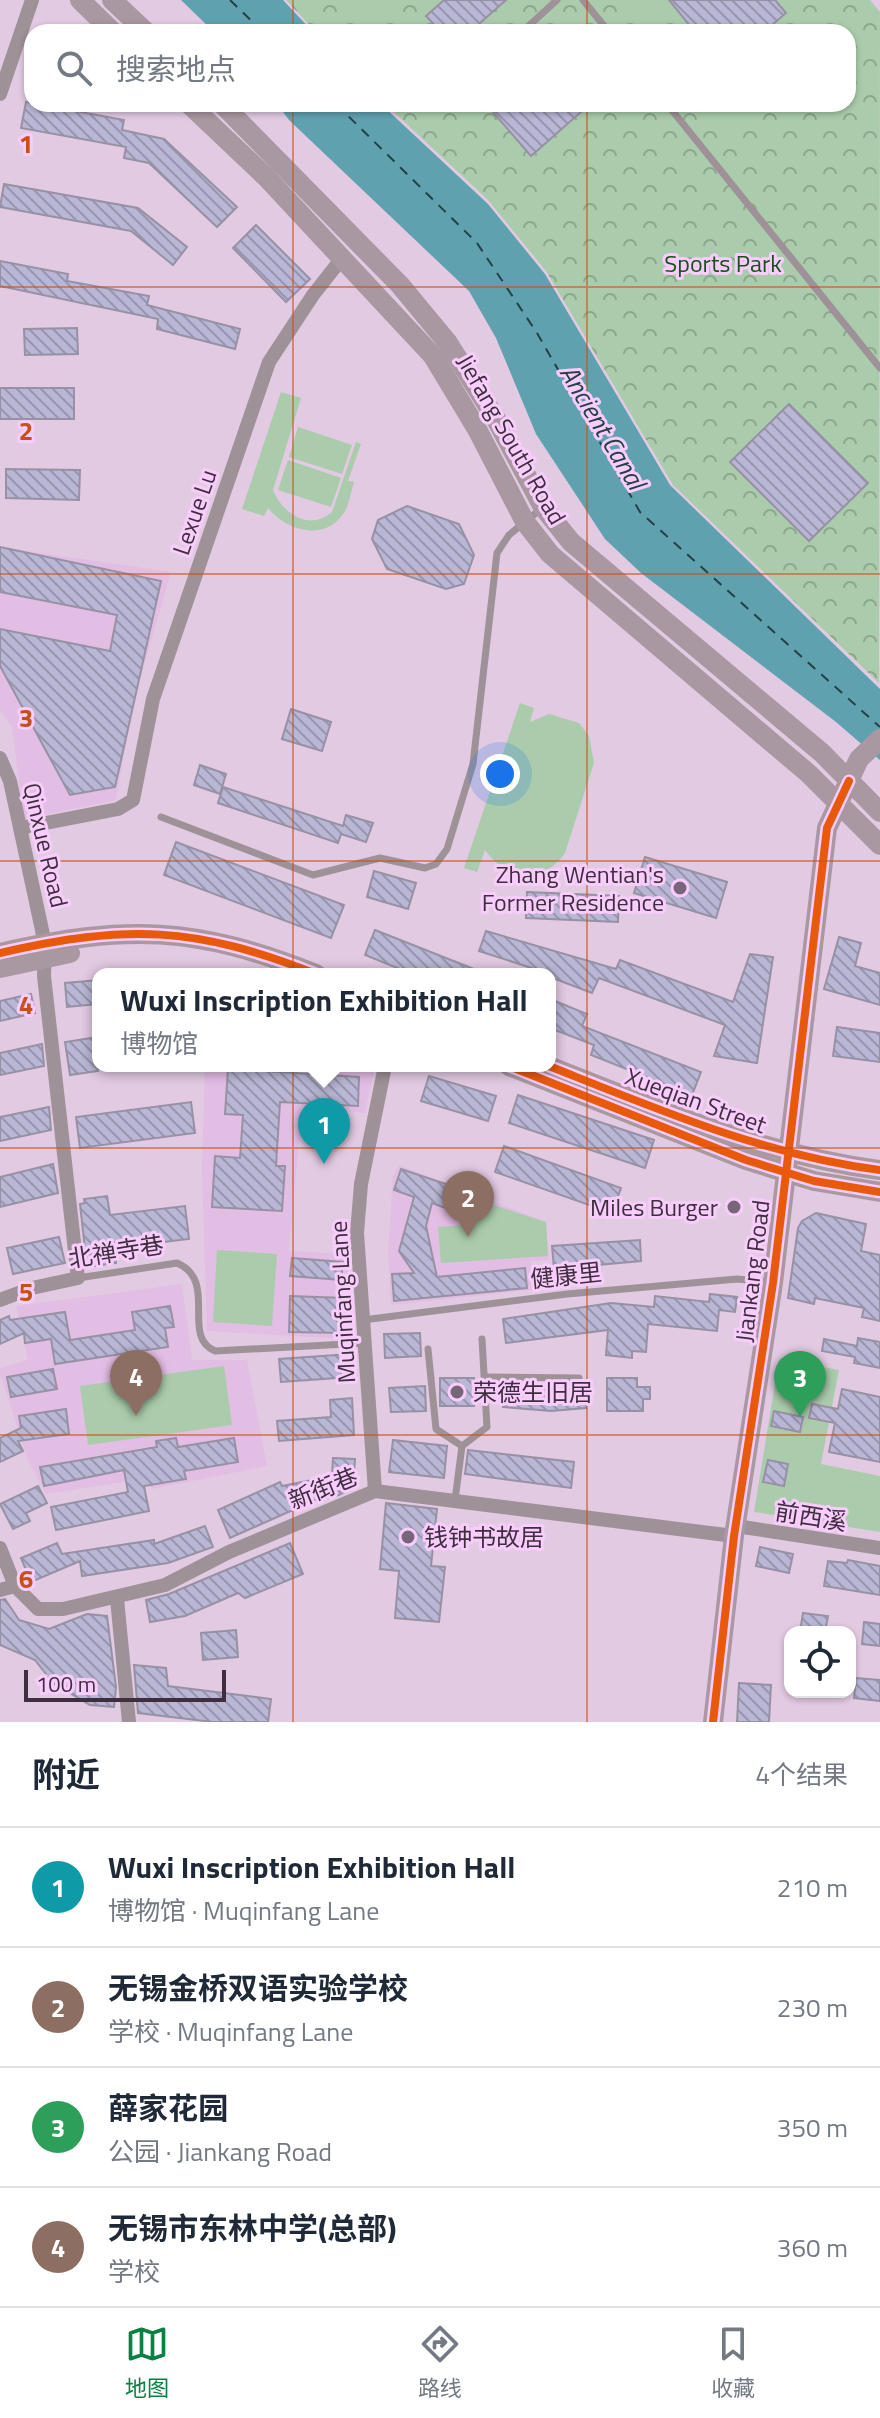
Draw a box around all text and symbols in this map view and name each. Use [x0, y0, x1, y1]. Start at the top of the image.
search box [24, 24, 856, 112]
icon: search [52, 46, 96, 90]
text: 搜索地点 [116, 46, 236, 92]
text: 1 [19, 124, 33, 163]
park label: Sports Park [664, 245, 782, 281]
street label: Jiefang South Road [448, 347, 576, 531]
water label: Ancient Canal [550, 357, 657, 500]
text: 2 [19, 411, 33, 450]
street label: Lexue Lu [163, 464, 225, 560]
text: 3 [19, 698, 33, 737]
your location [480, 754, 520, 794]
street label: Qinxue Road [14, 779, 78, 911]
place label: Zhang Wentian's Former Residence [482, 856, 664, 920]
marker: Zhang Wentian's Former Residence [671, 879, 689, 897]
popup [92, 968, 556, 1072]
text: Wuxi Inscription Exhibition Hall [120, 977, 528, 1023]
text: 4 [19, 985, 33, 1024]
text: 博物馆 [120, 1024, 198, 1063]
street label: Xueqian Street [620, 1058, 772, 1142]
pin: 1 [298, 1098, 350, 1164]
pin: 2 [442, 1171, 494, 1237]
place label: Miles Burger [590, 1189, 718, 1225]
street label: Jiankang Road [725, 1198, 779, 1344]
marker: Miles Burger [725, 1198, 743, 1216]
street label: Muqinfang Lane [320, 1220, 364, 1384]
street label: 北禅寺巷 [66, 1226, 166, 1276]
street label: 健康里 [528, 1253, 604, 1297]
text: 5 [19, 1272, 33, 1311]
pin: 4 [110, 1350, 162, 1416]
pin: 3 [774, 1351, 826, 1417]
place label: 荣德生旧居 [473, 1374, 593, 1410]
marker: 荣德生旧居 [448, 1383, 466, 1401]
street label: 新街巷 [283, 1458, 363, 1518]
street label: 前西溪 [773, 1493, 849, 1539]
place label: 钱钟书故居 [424, 1519, 544, 1555]
marker: 钱钟书故居 [399, 1528, 417, 1546]
text: 6 [19, 1559, 33, 1598]
map controls [784, 1626, 856, 1698]
button: locate [784, 1626, 856, 1698]
scale bar [24, 1666, 226, 1702]
text: 100 m [36, 1667, 96, 1701]
text: 附近 [32, 1748, 100, 1800]
text: 4个结果 [755, 1755, 848, 1794]
text: Wuxi Inscription Exhibition Hall [108, 1844, 515, 1890]
text: 1 [51, 1868, 65, 1907]
text: 210 m [777, 1868, 848, 1907]
text: 博物馆 · Muqinfang Lane [108, 1891, 379, 1930]
text: 无锡金桥双语实验学校 [108, 1965, 408, 2011]
text: 2 [51, 1988, 65, 2027]
text: 230 m [777, 1988, 848, 2027]
text: 学校 · Muqinfang Lane [108, 2012, 353, 2051]
text: 薛家花园 [108, 2085, 228, 2131]
text: 3 [51, 2108, 65, 2147]
text: 350 m [777, 2108, 848, 2147]
text: 公园 · Jiankang Road [108, 2132, 332, 2171]
text: 无锡市东林中学(总部) [108, 2205, 396, 2251]
text: 4 [51, 2228, 65, 2267]
text: 360 m [777, 2228, 848, 2267]
text: 学校 [108, 2252, 160, 2291]
tab: 地图 [125, 2322, 169, 2405]
tab: 路线 [418, 2322, 462, 2405]
tab: 收藏 [711, 2322, 755, 2405]

